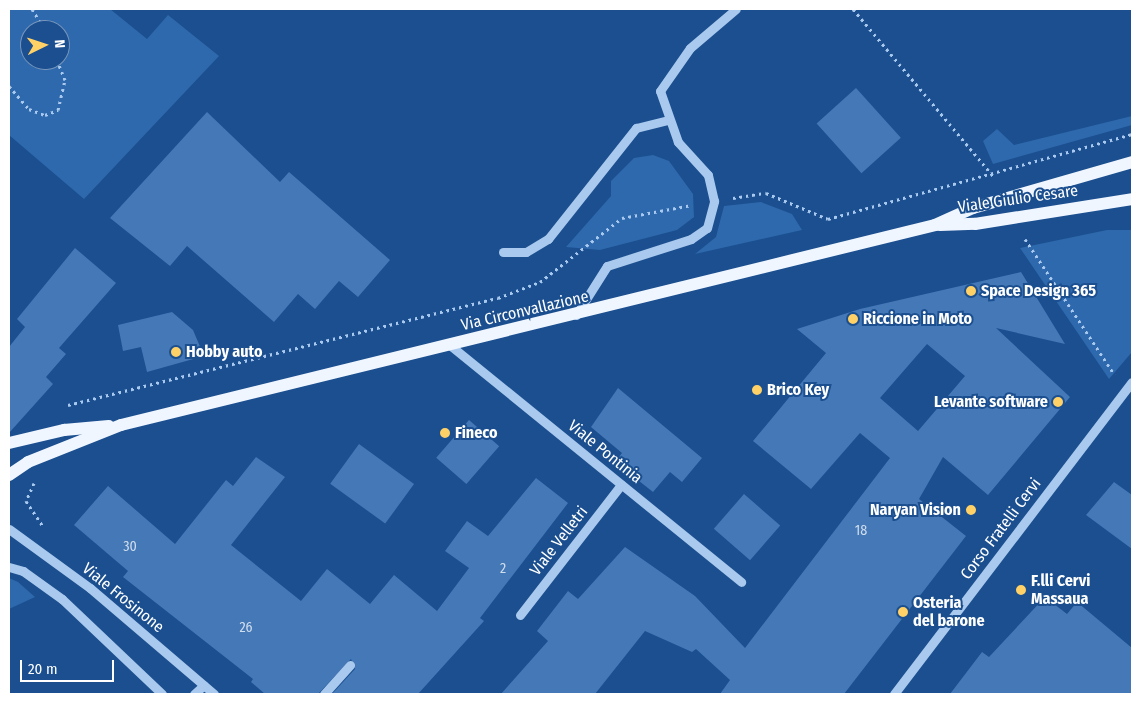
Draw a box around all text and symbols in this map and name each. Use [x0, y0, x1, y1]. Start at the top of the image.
north arrow [20, 20, 70, 70]
text: N [51, 39, 68, 49]
street label: Viale Giulio Cesare [957, 181, 1079, 217]
place label: Space Design 365 [981, 281, 1096, 301]
marker: Space Design 365 [965, 285, 977, 297]
street label: Via Circonvallazione [459, 287, 591, 335]
place label: Riccione in Moto [863, 309, 972, 329]
marker: Riccione in Moto [847, 313, 859, 325]
place label: Hobby auto [186, 342, 263, 362]
marker: Hobby auto [170, 346, 182, 358]
place label: Brico Key [767, 380, 829, 400]
marker: Brico Key [751, 384, 763, 396]
place label: Levante software [934, 392, 1048, 412]
marker: Levante software [1052, 396, 1064, 408]
street label: Viale Pontinia [564, 416, 646, 488]
place label: Fineco [455, 423, 498, 443]
marker: Fineco [439, 427, 451, 439]
street label: Corso Fratelli Cervi [957, 475, 1045, 583]
place label: Naryan Vision [870, 500, 961, 520]
street label: Viale Velletri [526, 503, 592, 579]
marker: Naryan Vision [965, 504, 977, 516]
house number: 18 [855, 523, 867, 539]
house number: 30 [123, 539, 137, 555]
street label: Viale Frosinone [78, 559, 168, 637]
house number: 2 [500, 561, 506, 577]
place label: F.lli Cervi Massaua [1031, 571, 1090, 609]
marker: F.lli Cervi Massaua [1015, 584, 1027, 596]
place label: Osteria del barone [913, 593, 984, 631]
marker: Osteria del barone [897, 606, 909, 618]
house number: 26 [239, 620, 253, 636]
scale bar [22, 650, 116, 682]
text: 20 m [28, 660, 58, 678]

